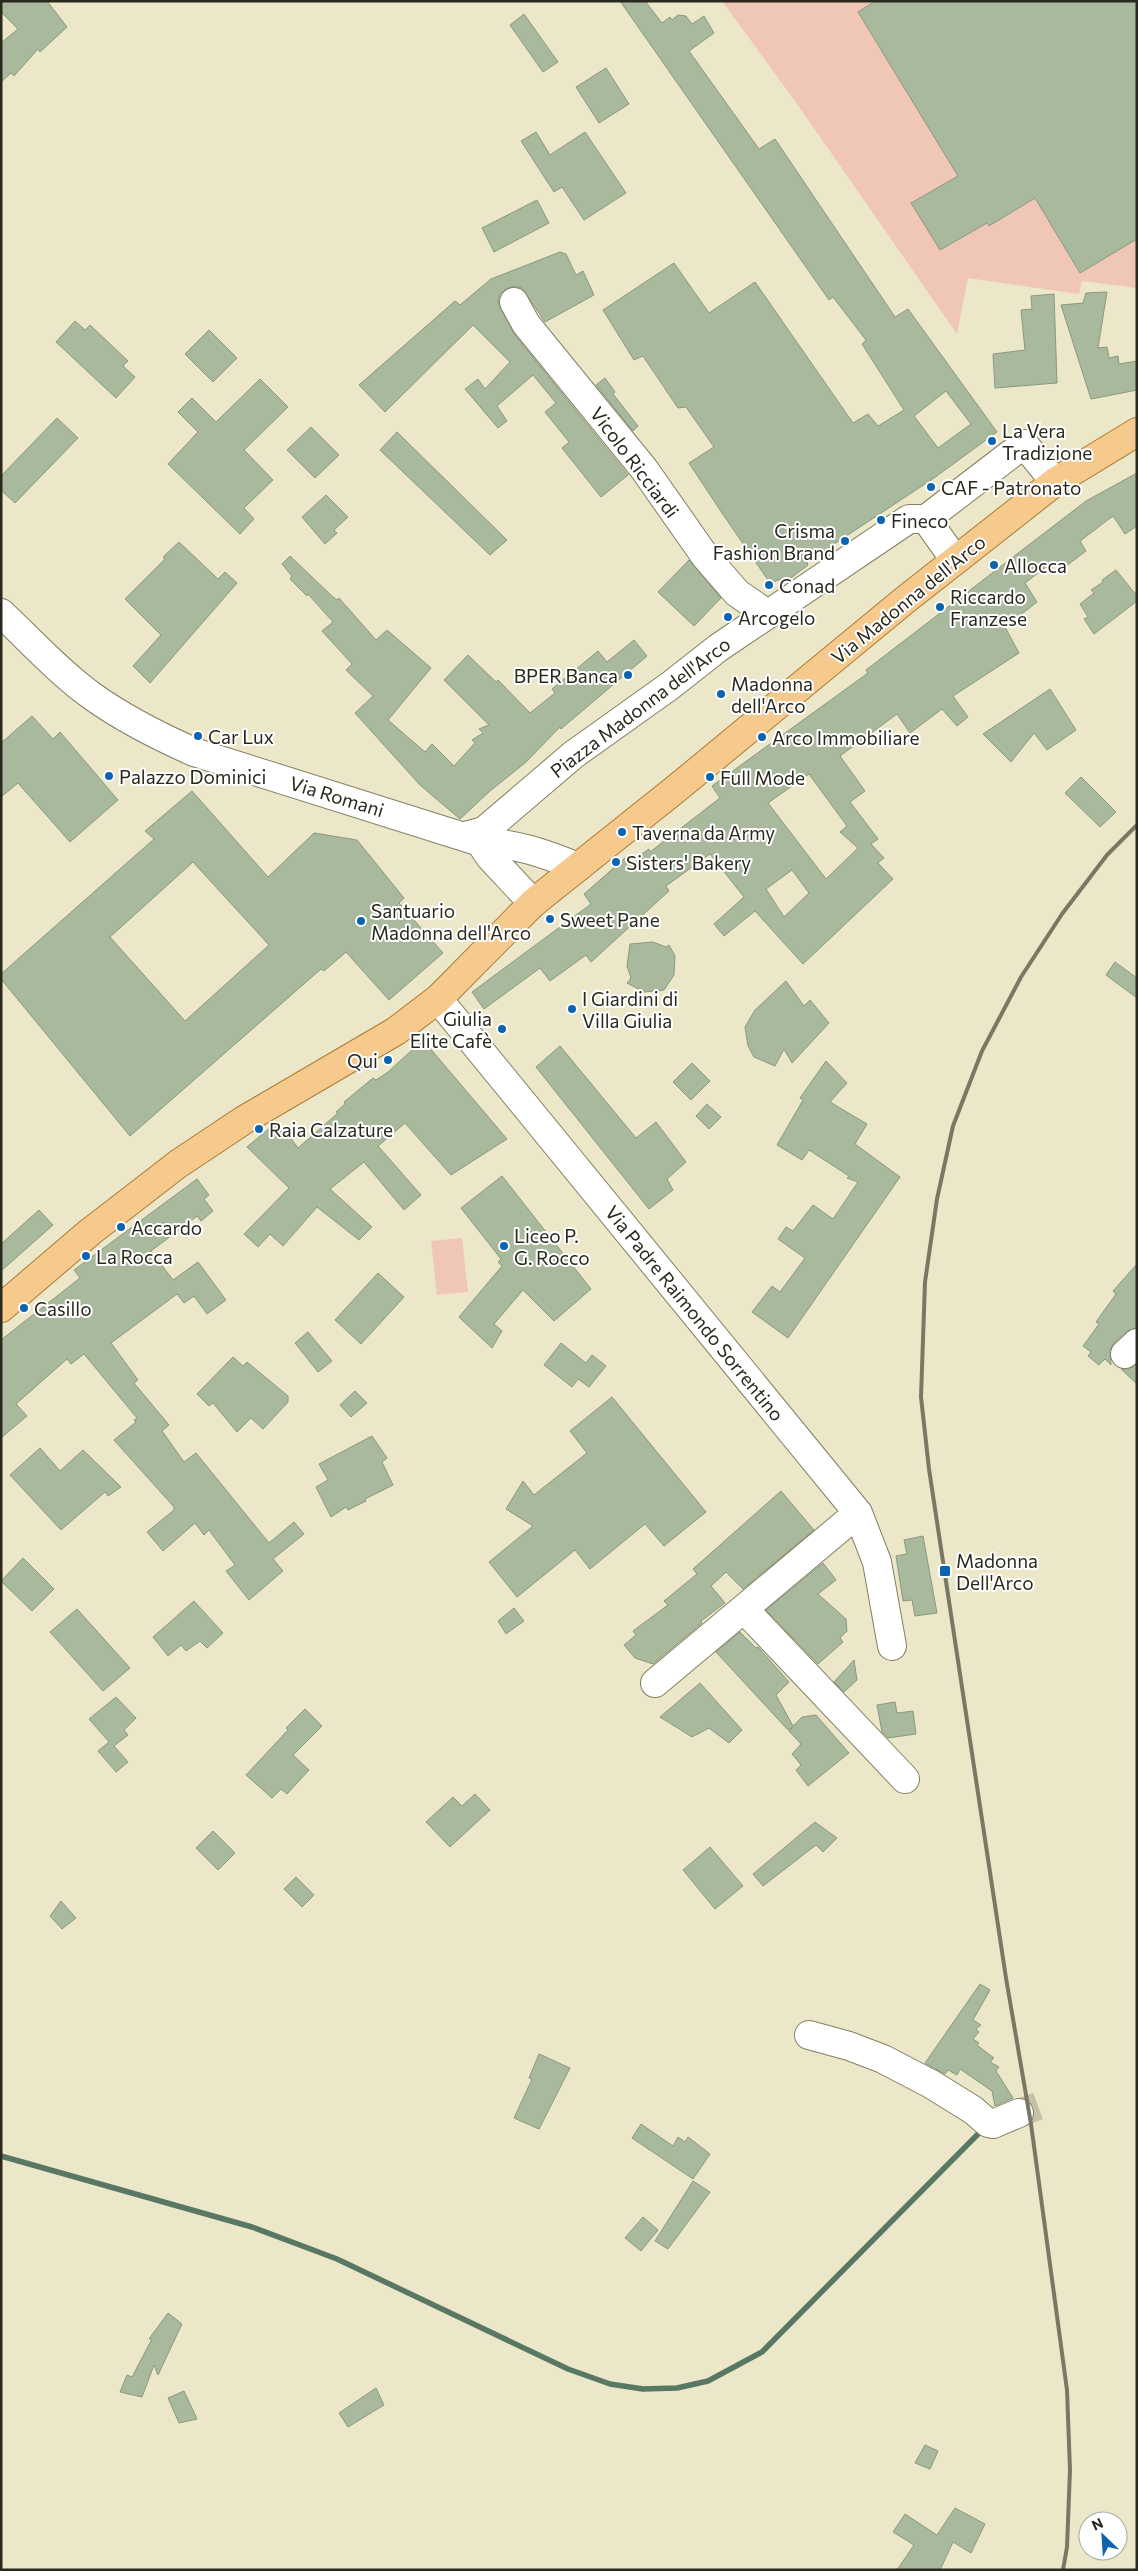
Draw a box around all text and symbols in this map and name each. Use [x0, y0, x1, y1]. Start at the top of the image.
street label: Vicolo Ricciardi [586, 402, 684, 522]
place label: La Vera Tradizione [1002, 419, 1092, 464]
marker: La Vera Tradizione [986, 435, 998, 447]
place label: CAF - Patronato [941, 476, 1081, 499]
marker: CAF - Patronato [925, 481, 937, 493]
place label: Fineco [891, 509, 948, 532]
marker: Fineco [875, 514, 887, 526]
place label: Crisma Fashion Brand [713, 519, 835, 564]
street label: Via Madonna dell'Arco [826, 530, 990, 668]
marker: Crisma Fashion Brand [839, 535, 851, 547]
place label: Allocca [1004, 554, 1067, 577]
marker: Allocca [988, 559, 1000, 571]
place label: Conad [779, 574, 835, 597]
marker: Conad [763, 579, 775, 591]
place label: Riccardo Franzese [950, 585, 1027, 630]
marker: Riccardo Franzese [934, 601, 946, 613]
place label: Arcogelo [738, 606, 815, 629]
marker: Arcogelo [722, 611, 734, 623]
street label: Piazza Madonna dell'Arco [545, 632, 735, 782]
place label: BPER Banca [514, 664, 618, 687]
marker: BPER Banca [622, 669, 634, 681]
place label: Madonna dell'Arco [731, 672, 813, 717]
marker: Madonna dell'Arco [715, 688, 727, 700]
place label: Car Lux [208, 725, 274, 748]
place label: Arco Immobiliare [772, 726, 920, 749]
marker: Car Lux [192, 730, 204, 742]
marker: Arco Immobiliare [756, 731, 768, 743]
place label: Palazzo Dominici [119, 765, 266, 788]
place label: Full Mode [720, 766, 805, 789]
marker: Palazzo Dominici [103, 770, 115, 782]
street label: Via Romani [287, 771, 387, 821]
marker: Full Mode [704, 771, 716, 783]
place label: Taverna da Army [632, 821, 775, 844]
marker: Taverna da Army [616, 826, 628, 838]
place label: Sisters' Bakery [626, 851, 751, 874]
marker: Sisters' Bakery [610, 856, 622, 868]
place label: Santuario Madonna dell'Arco [371, 899, 531, 944]
place label: Sweet Pane [560, 908, 660, 931]
marker: Sweet Pane [544, 913, 556, 925]
marker: Santuario Madonna dell'Arco [355, 915, 367, 927]
place label: I Giardini di Villa Giulia [582, 987, 678, 1032]
marker: I Giardini di Villa Giulia [566, 1003, 578, 1015]
place label: Giulia Elite Cafè [410, 1007, 492, 1052]
marker: Giulia Elite Cafè [496, 1023, 508, 1035]
place label: Qui [347, 1049, 378, 1072]
marker: Qui [382, 1054, 394, 1066]
place label: Raia Calzature [269, 1118, 393, 1141]
marker: Raia Calzature [253, 1123, 265, 1135]
street label: Via Padre Raimondo Sorrentino [601, 1201, 789, 1425]
place label: Accardo [131, 1216, 202, 1239]
marker: Accardo [115, 1221, 127, 1233]
place label: Liceo P. G. Rocco [514, 1224, 590, 1269]
marker: Liceo P. G. Rocco [498, 1240, 510, 1252]
place label: La Rocca [96, 1245, 173, 1268]
marker: La Rocca [80, 1250, 92, 1262]
place label: Casillo [34, 1297, 92, 1320]
marker: Casillo [18, 1302, 30, 1314]
place label: Madonna Dell'Arco [956, 1549, 1038, 1594]
marker: Madonna Dell'Arco [938, 1564, 952, 1578]
north arrow [1078, 2511, 1128, 2561]
text: N [1089, 2514, 1106, 2534]

